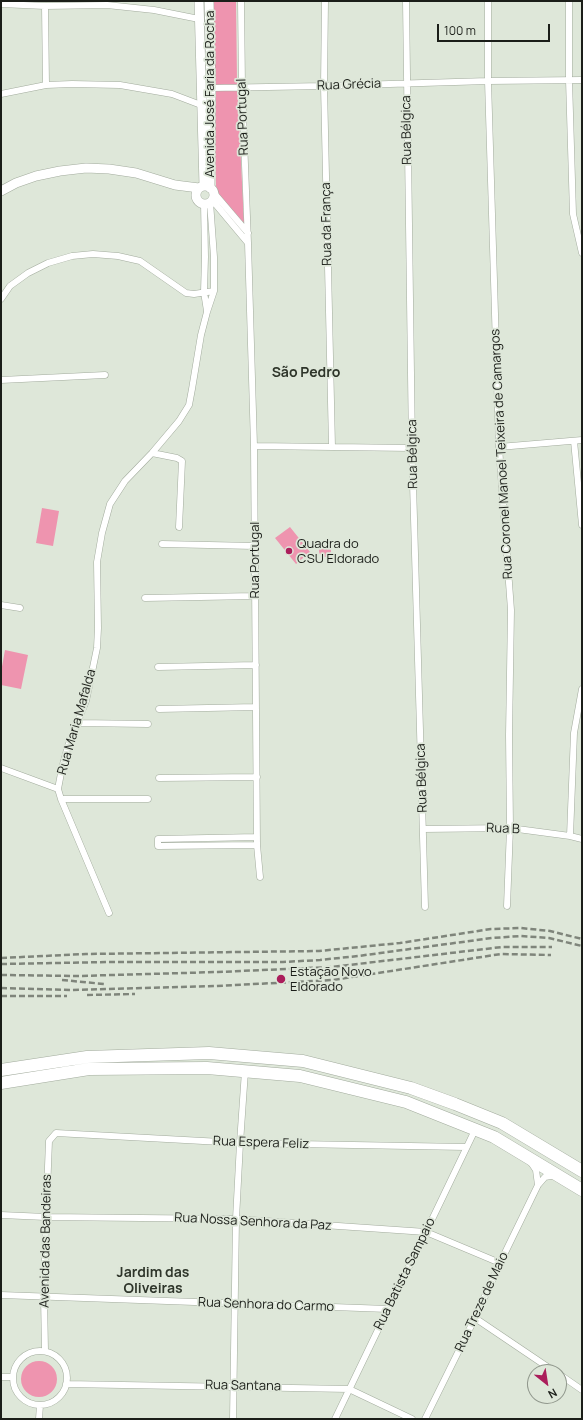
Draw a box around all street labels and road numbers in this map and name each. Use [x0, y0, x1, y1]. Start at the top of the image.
street label: Avenida José Faria da Rocha [202, 10, 218, 178]
street label: Rua Grécia [317, 76, 381, 94]
street label: Rua Portugal [234, 78, 252, 156]
street label: Rua Bélgica [399, 95, 415, 165]
street label: Rua da França [318, 182, 336, 266]
street label: Rua Coronel Manoel Teixeira de Camargos [488, 328, 516, 580]
street label: Rua Bélgica [405, 419, 421, 489]
street label: Rua Portugal [247, 522, 263, 598]
street label: Rua Maria Mafalda [54, 667, 100, 777]
street label: Rua Bélgica [413, 743, 431, 813]
street label: Rua B [486, 821, 520, 837]
street label: Rua Espera Feliz [213, 1134, 309, 1152]
street label: Avenida das Bandeiras [37, 1174, 55, 1308]
street label: Rua Nossa Senhora da Paz [174, 1210, 332, 1234]
street label: Rua Batista Sampaio [371, 1215, 439, 1333]
street label: Rua Treze de Maio [452, 1250, 512, 1354]
street label: Rua Senhora do Carmo [198, 1295, 334, 1315]
street label: Rua Santana [205, 1378, 281, 1394]

